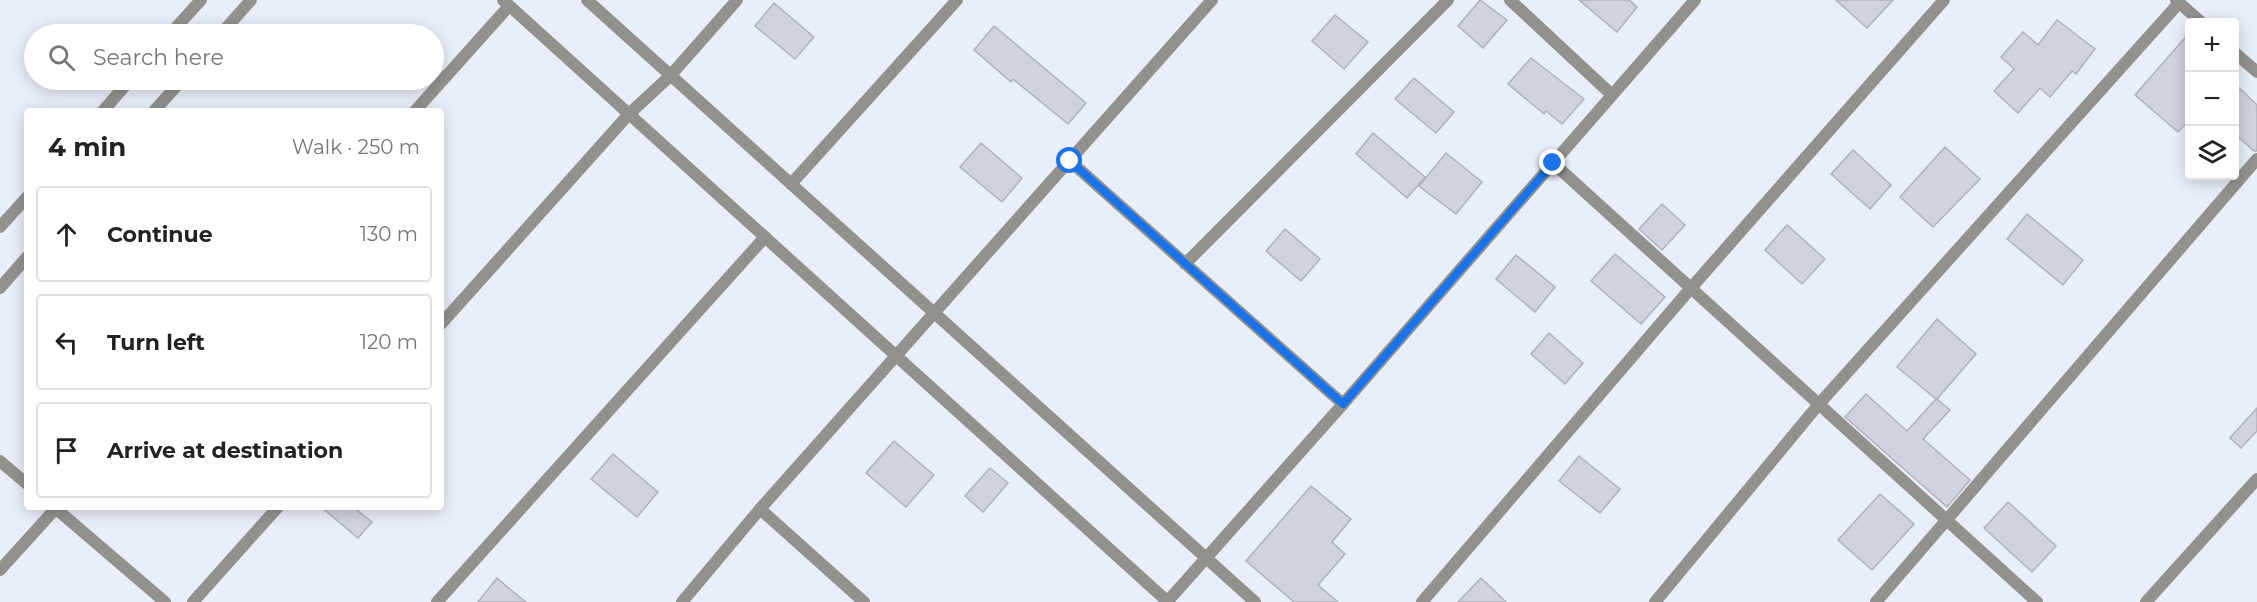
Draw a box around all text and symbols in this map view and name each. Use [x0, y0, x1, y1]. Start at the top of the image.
map controls [2185, 18, 2239, 180]
button: + [2185, 18, 2239, 72]
search box [24, 24, 444, 90]
icon: search [45, 41, 78, 74]
text: Search here [93, 44, 224, 71]
button: − [2185, 72, 2239, 126]
button: layers [2185, 126, 2239, 180]
text: 4 min [48, 131, 126, 163]
text: Walk · 250 m [292, 135, 420, 159]
route start [1056, 147, 1082, 173]
route end [1539, 149, 1565, 175]
icon: ahead [50, 218, 83, 251]
text: Continue [107, 221, 213, 248]
text: 130 m [360, 222, 418, 246]
icon: left [50, 326, 83, 359]
text: Turn left [107, 329, 205, 356]
text: 120 m [360, 330, 418, 354]
icon: arrive [50, 434, 83, 467]
text: Arrive at destination [107, 437, 343, 464]

